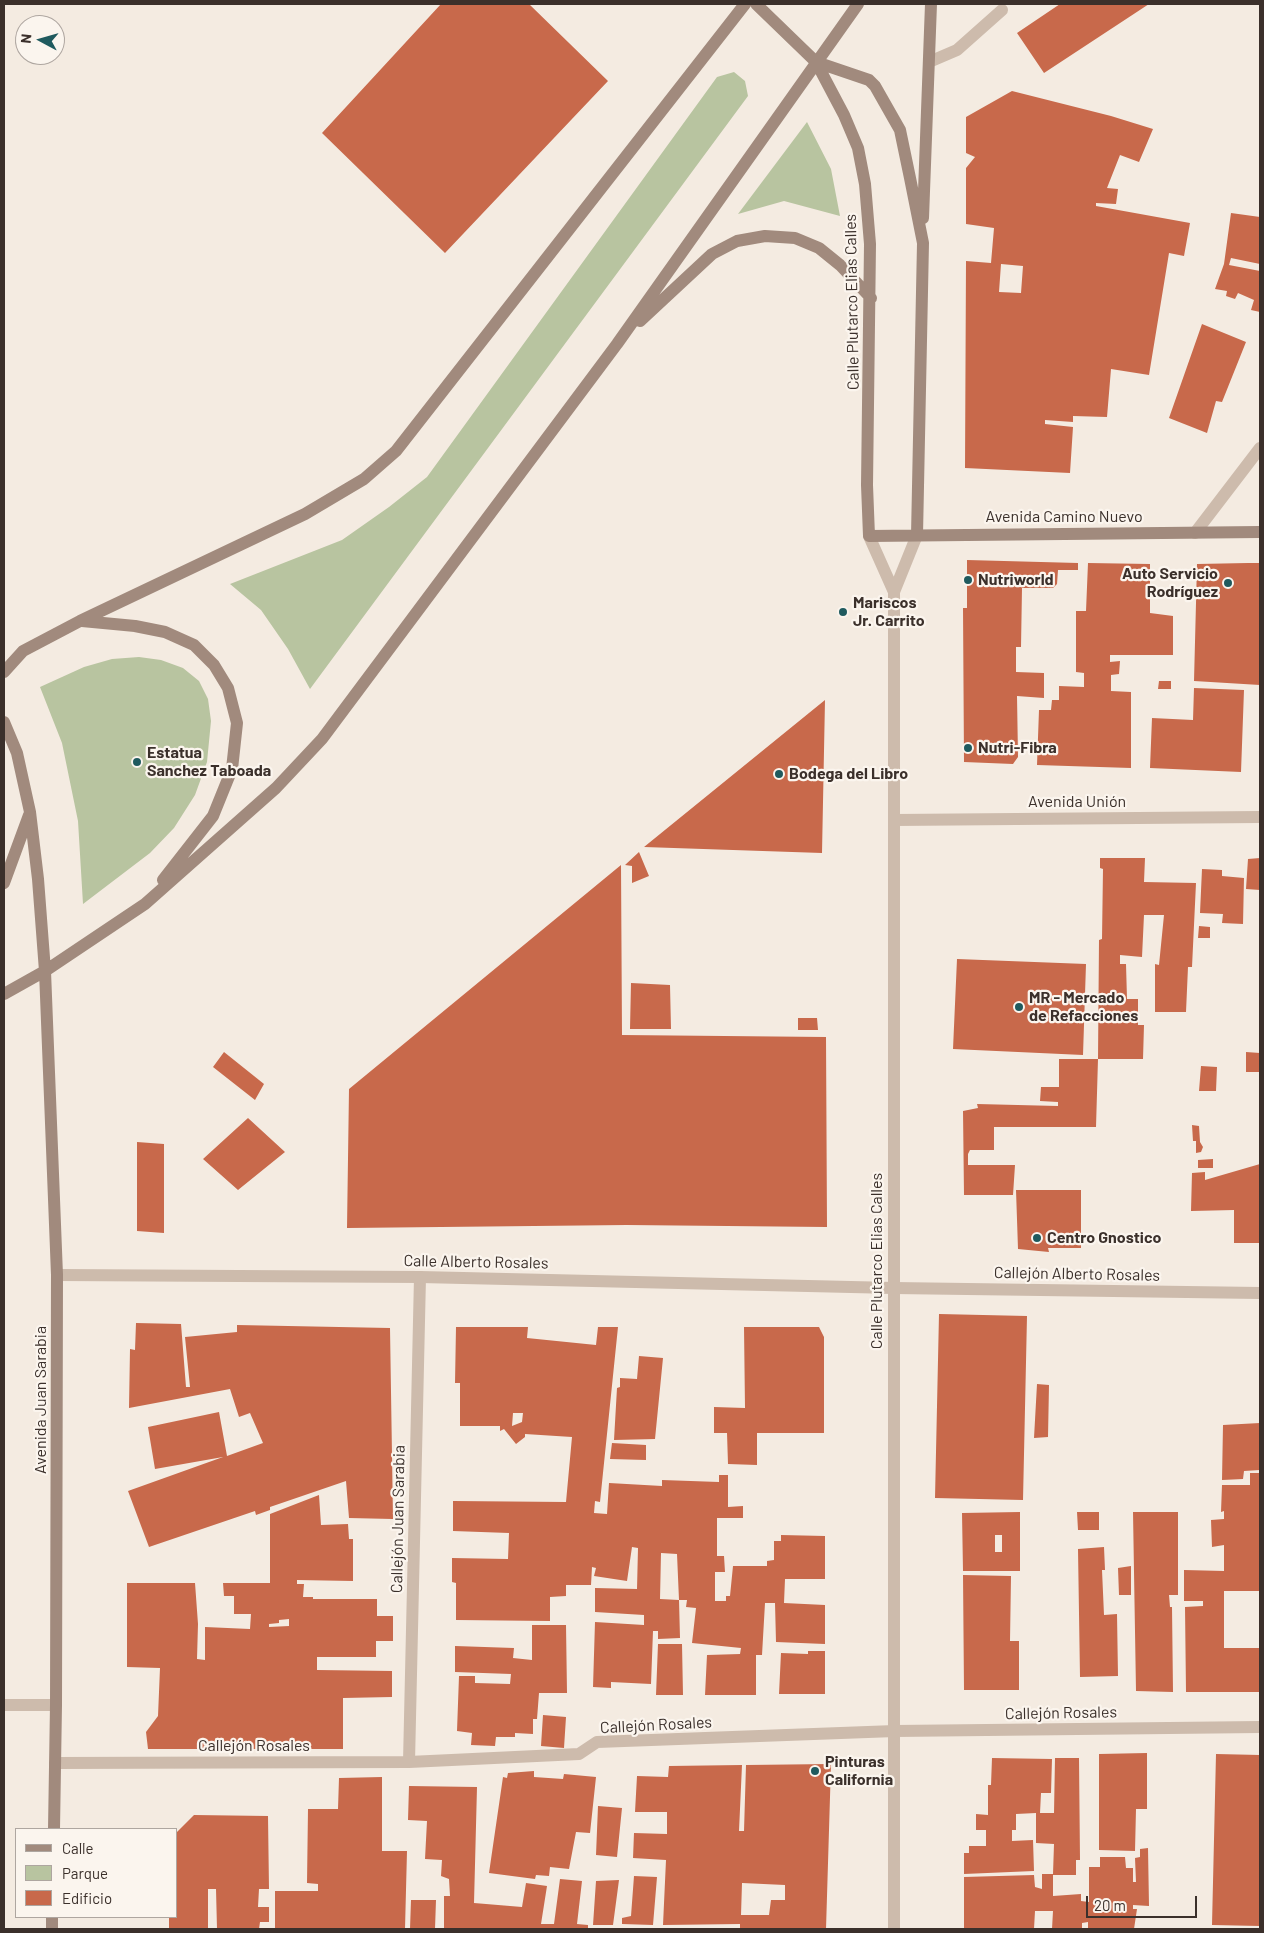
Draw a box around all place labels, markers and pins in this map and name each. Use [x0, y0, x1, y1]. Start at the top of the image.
place label: Auto Servicio Rodríguez [1122, 564, 1218, 602]
place label: Nutriworld [978, 570, 1054, 590]
marker: Nutriworld [962, 574, 974, 586]
marker: Auto Servicio Rodríguez [1222, 577, 1234, 589]
place label: Mariscos Jr. Carrito [853, 593, 925, 631]
marker: Mariscos Jr. Carrito [837, 606, 849, 618]
place label: Nutri-Fibra [978, 738, 1057, 758]
marker: Nutri-Fibra [962, 742, 974, 754]
place label: Estatua Sanchez Taboada [147, 743, 271, 781]
marker: Estatua Sanchez Taboada [131, 756, 143, 768]
place label: Bodega del Libro [789, 764, 908, 784]
marker: Bodega del Libro [773, 768, 785, 780]
place label: MR - Mercado de Refacciones [1029, 988, 1138, 1026]
marker: MR - Mercado de Refacciones [1013, 1001, 1025, 1013]
place label: Centro Gnostico [1047, 1228, 1161, 1248]
marker: Centro Gnostico [1031, 1232, 1043, 1244]
place label: Pinturas California [825, 1752, 893, 1790]
marker: Pinturas California [809, 1765, 821, 1777]

